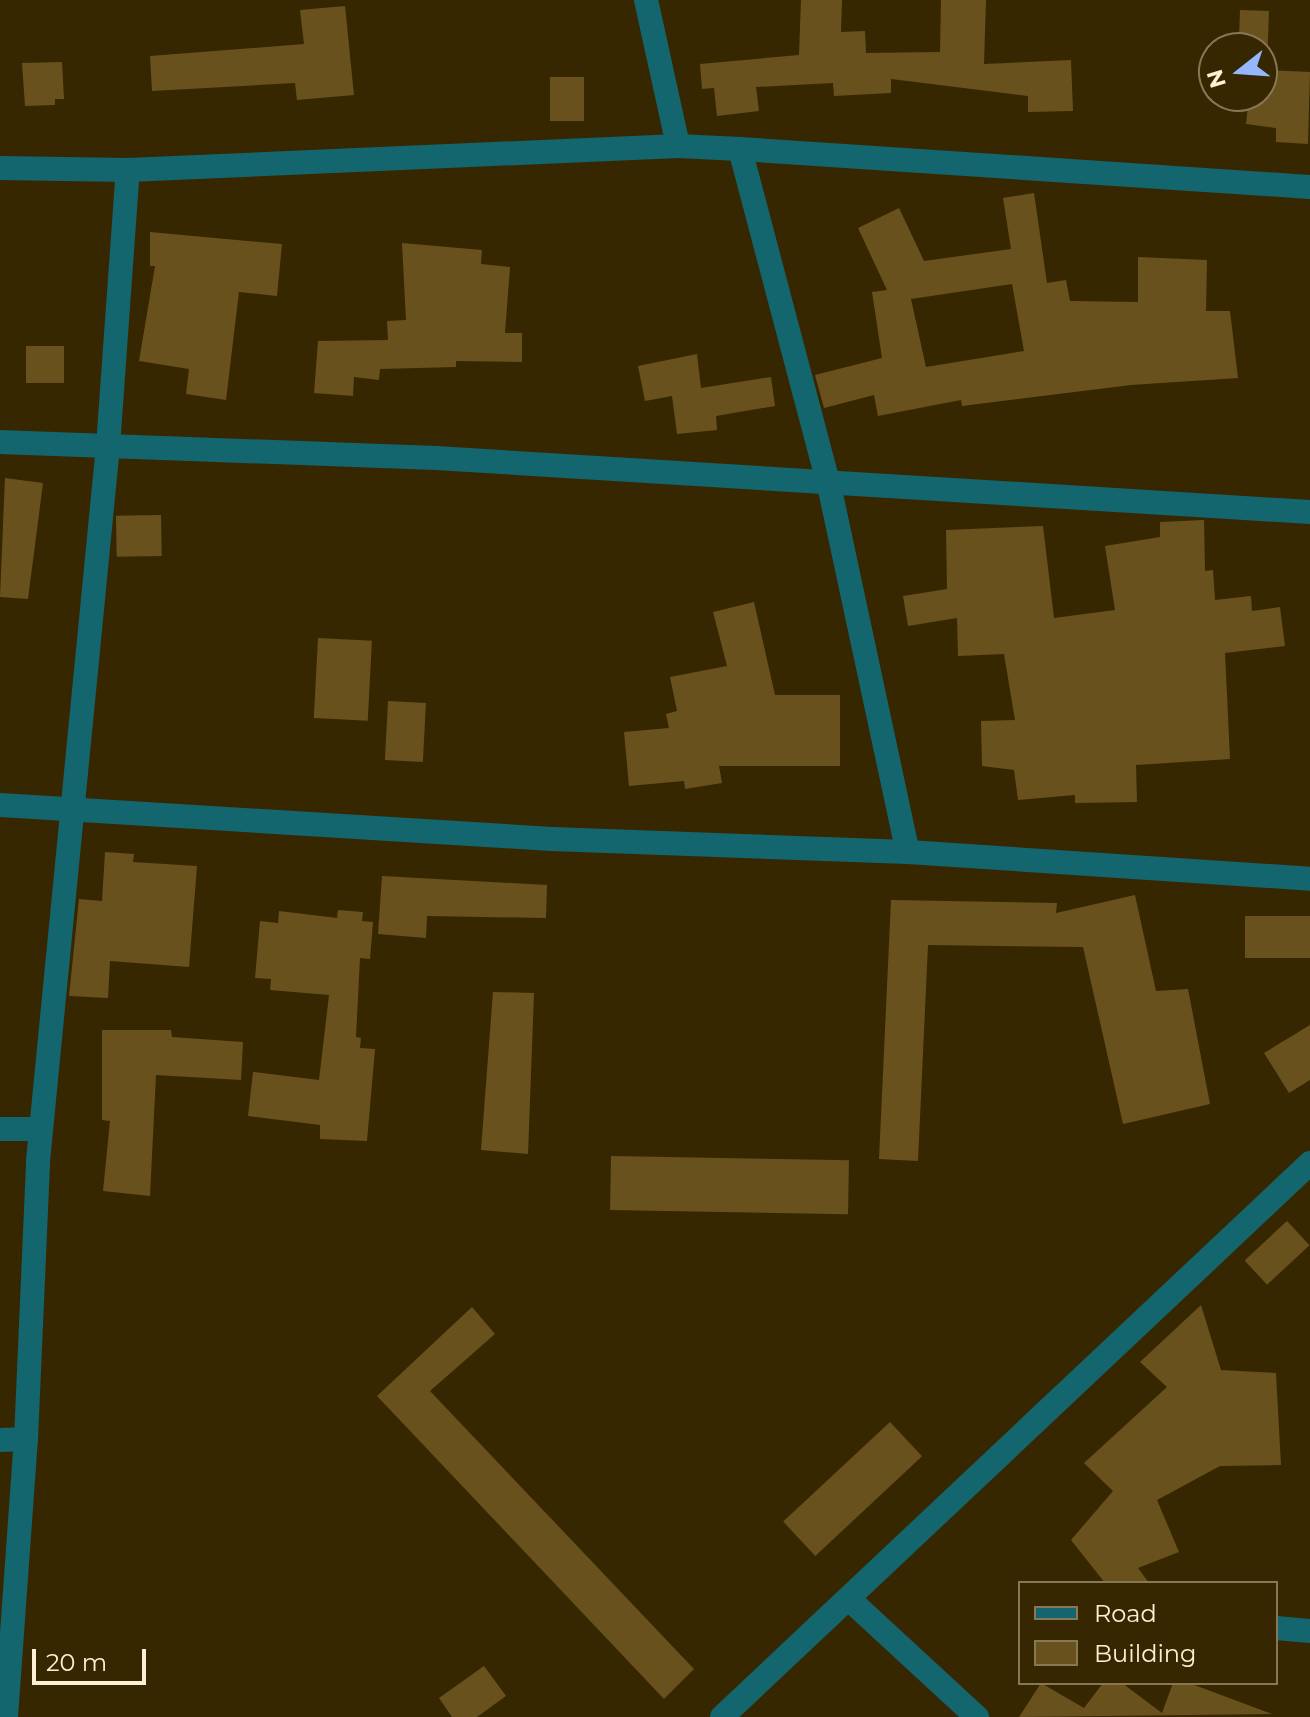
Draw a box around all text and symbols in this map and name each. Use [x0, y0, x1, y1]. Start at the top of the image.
north arrow [1198, 32, 1278, 112]
text: N [1201, 66, 1232, 91]
legend [1018, 1581, 1278, 1685]
text: Road [1094, 1599, 1157, 1628]
scale bar [36, 1633, 150, 1683]
text: Building [1094, 1639, 1197, 1668]
text: 20 m [46, 1648, 107, 1677]

